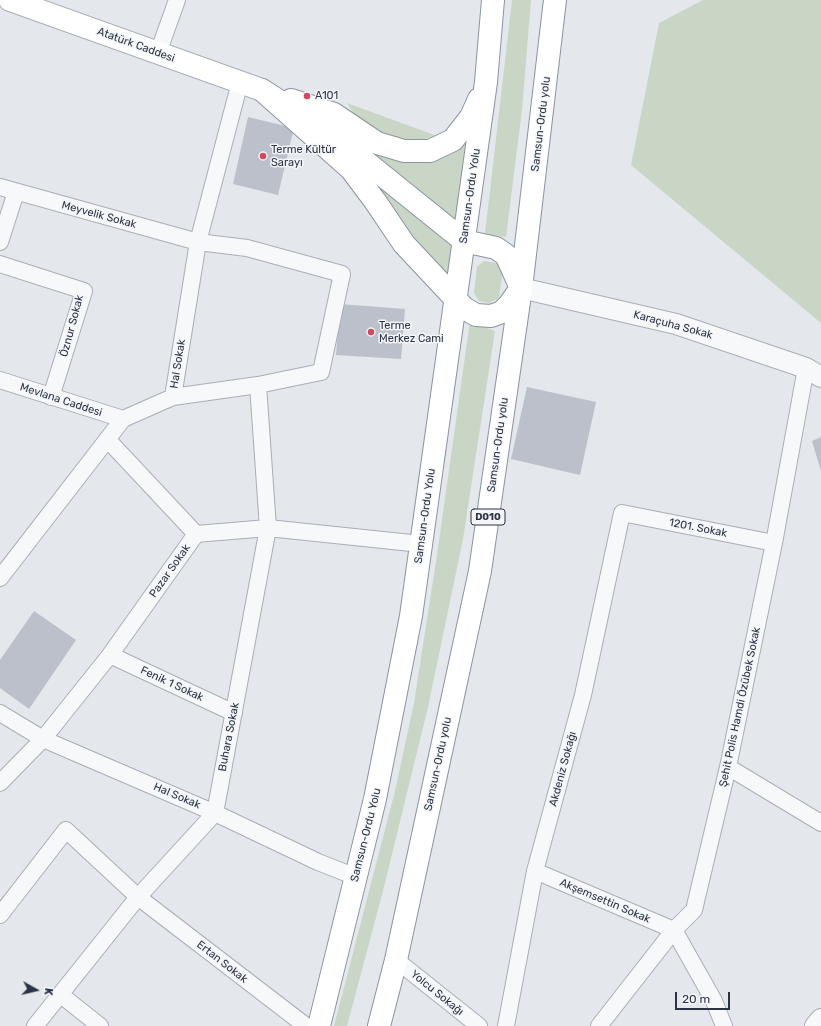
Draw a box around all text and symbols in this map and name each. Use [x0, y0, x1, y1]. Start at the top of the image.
street label: Atatürk Caddesi [95, 25, 177, 65]
street label: Samsun-Ordu yolu [529, 76, 553, 172]
place label: A101 [315, 89, 338, 103]
marker: A101 [302, 91, 312, 101]
place label: Terme Kültür Sarayı [271, 143, 336, 169]
street label: Samsun-Ordu Yolu [457, 148, 483, 244]
marker: Terme Kültür Sarayı [258, 151, 268, 161]
street label: Meyvelik Sokak [60, 199, 138, 231]
street label: Öznur Sokak [57, 294, 87, 358]
street label: Karaçuha Sokak [632, 308, 714, 342]
place label: Terme Merkez Cami [379, 319, 444, 345]
marker: Terme Merkez Cami [366, 327, 376, 337]
street label: Hal Sokak [168, 338, 188, 390]
street label: Mevlana Caddesi [18, 380, 104, 420]
street label: Samsun-Ordu yolu [485, 397, 511, 493]
street label: Samsun-Ordu Yolu [412, 468, 438, 564]
road number: D010 [471, 509, 505, 525]
street label: 1201. Sokak [668, 516, 728, 540]
street label: Pazar Sokak [147, 542, 193, 600]
street label: Şehit Polis Hamdi Özübek Sokak [717, 626, 763, 788]
street label: Fenik 1 Sokak [138, 664, 206, 704]
street label: Buhara Sokak [216, 701, 242, 773]
street label: Samsun-Ordu yolu [422, 716, 454, 812]
street label: Akdeniz Sokağı [547, 730, 579, 808]
street label: Hal Sokak [152, 780, 202, 812]
street label: Samsun-Ordu Yolu [348, 787, 384, 883]
street label: Akşemsettin Sokak [558, 876, 652, 926]
street label: Ertan Sokak [194, 938, 250, 986]
street label: Yolcu Sokağı [408, 968, 466, 1018]
north arrow [16, 970, 56, 1010]
scale bar [677, 984, 732, 1010]
text: K [41, 987, 55, 996]
text: 20 m [682, 992, 710, 1006]

